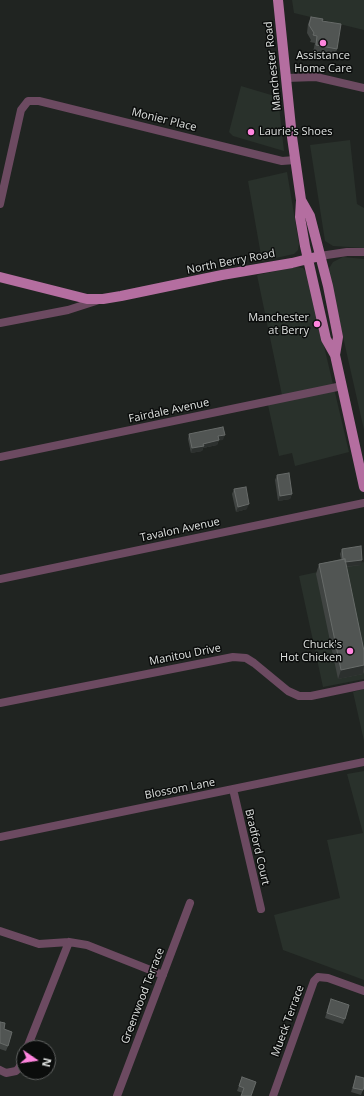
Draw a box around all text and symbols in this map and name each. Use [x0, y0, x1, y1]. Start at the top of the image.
street label: Manchester Road [262, 21, 284, 111]
marker: Assistance Home Care [318, 38, 328, 48]
place label: Assistance Home Care [294, 49, 352, 75]
street label: Monier Place [130, 106, 198, 134]
place label: Laurie's Shoes [259, 125, 332, 139]
marker: Laurie's Shoes [246, 127, 256, 137]
street label: North Berry Road [186, 247, 276, 277]
place label: Manchester at Berry [248, 311, 309, 337]
marker: Manchester at Berry [312, 319, 322, 329]
street label: Fairdale Avenue [128, 396, 210, 426]
street label: Tavalon Avenue [139, 515, 221, 545]
place label: Chuck's Hot Chicken [280, 638, 342, 664]
street label: Manitou Drive [148, 642, 222, 668]
marker: Chuck's Hot Chicken [345, 646, 355, 656]
street label: Blossom Lane [144, 776, 216, 802]
street label: Bradford Court [242, 808, 272, 886]
street label: Greenwood Terrace [119, 946, 167, 1046]
street label: Mueck Terrace [269, 983, 307, 1059]
north arrow [16, 1040, 56, 1080]
text: N [39, 1057, 56, 1069]

